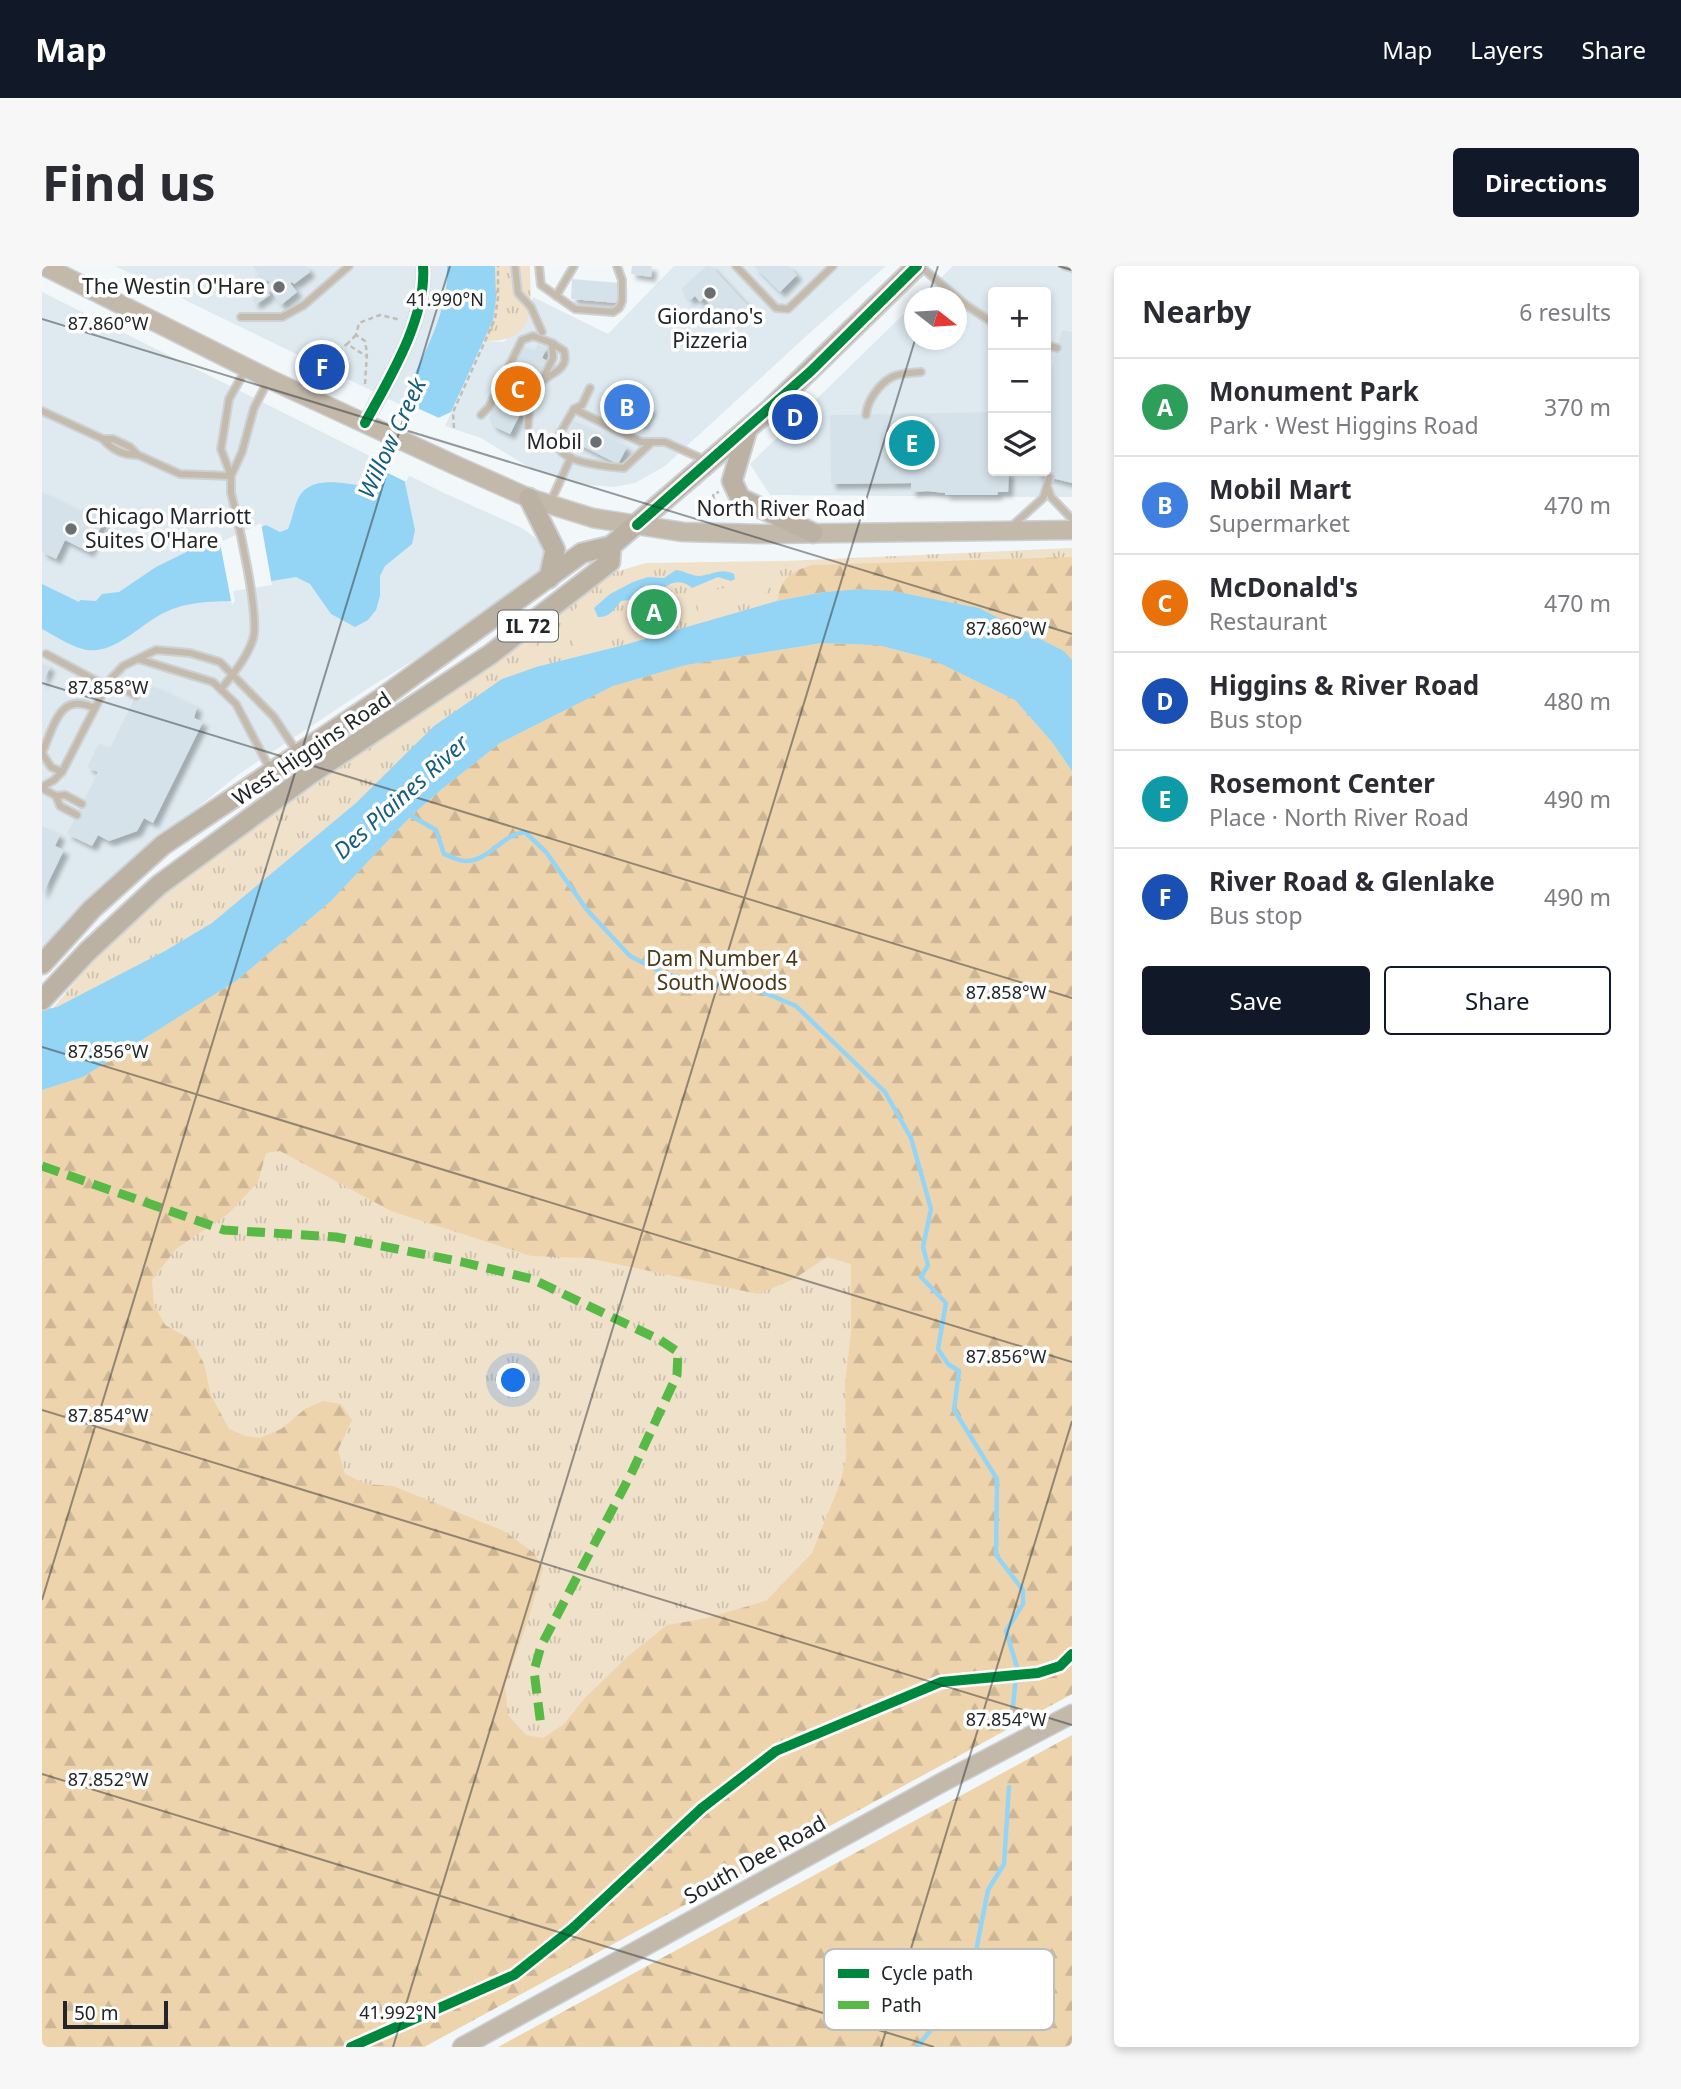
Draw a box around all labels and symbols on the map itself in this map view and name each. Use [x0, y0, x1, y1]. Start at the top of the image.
place label: The Westin O'Hare [82, 272, 265, 300]
marker: The Westin O'Hare [271, 279, 287, 295]
marker: Giordano's Pizzeria [702, 285, 718, 301]
text: 41.990°N [406, 287, 484, 311]
north arrow [904, 287, 967, 350]
place label: Giordano's Pizzeria [657, 302, 763, 354]
text: 87.860°W [68, 311, 149, 335]
pin: F [299, 341, 345, 393]
pin: C [495, 363, 541, 415]
water label: Willow Creek [349, 371, 434, 503]
pin: B [604, 381, 650, 433]
pin: D [772, 391, 818, 443]
pin: E [889, 417, 935, 469]
place label: Mobil [526, 427, 582, 455]
marker: Mobil [588, 434, 604, 450]
street label: North River Road [697, 494, 865, 522]
place label: Chicago Marriott Suites O'Hare [85, 502, 251, 554]
marker: Chicago Marriott Suites O'Hare [63, 521, 79, 537]
pin: A [631, 586, 677, 638]
road number: IL 72 [498, 610, 558, 642]
text: 87.860°W [966, 616, 1047, 640]
text: 87.858°W [68, 675, 149, 699]
street label: West Higgins Road [227, 685, 396, 812]
water label: Des Plaines River [326, 726, 476, 866]
park label: Dam Number 4 South Woods [646, 944, 798, 996]
text: 87.858°W [966, 980, 1047, 1004]
text: 87.856°W [68, 1039, 149, 1063]
text: 87.856°W [966, 1344, 1047, 1368]
your location [496, 1363, 530, 1397]
text: 87.854°W [68, 1403, 149, 1427]
text: 87.854°W [966, 1707, 1047, 1731]
text: 87.852°W [68, 1767, 149, 1791]
street label: South Dee Road [679, 1809, 830, 1910]
legend [824, 1949, 1054, 2030]
text: Cycle path [881, 1960, 973, 1986]
text: Path [881, 1992, 922, 2018]
scale bar [63, 1998, 168, 2030]
text: 41.992°N [359, 2000, 437, 2024]

